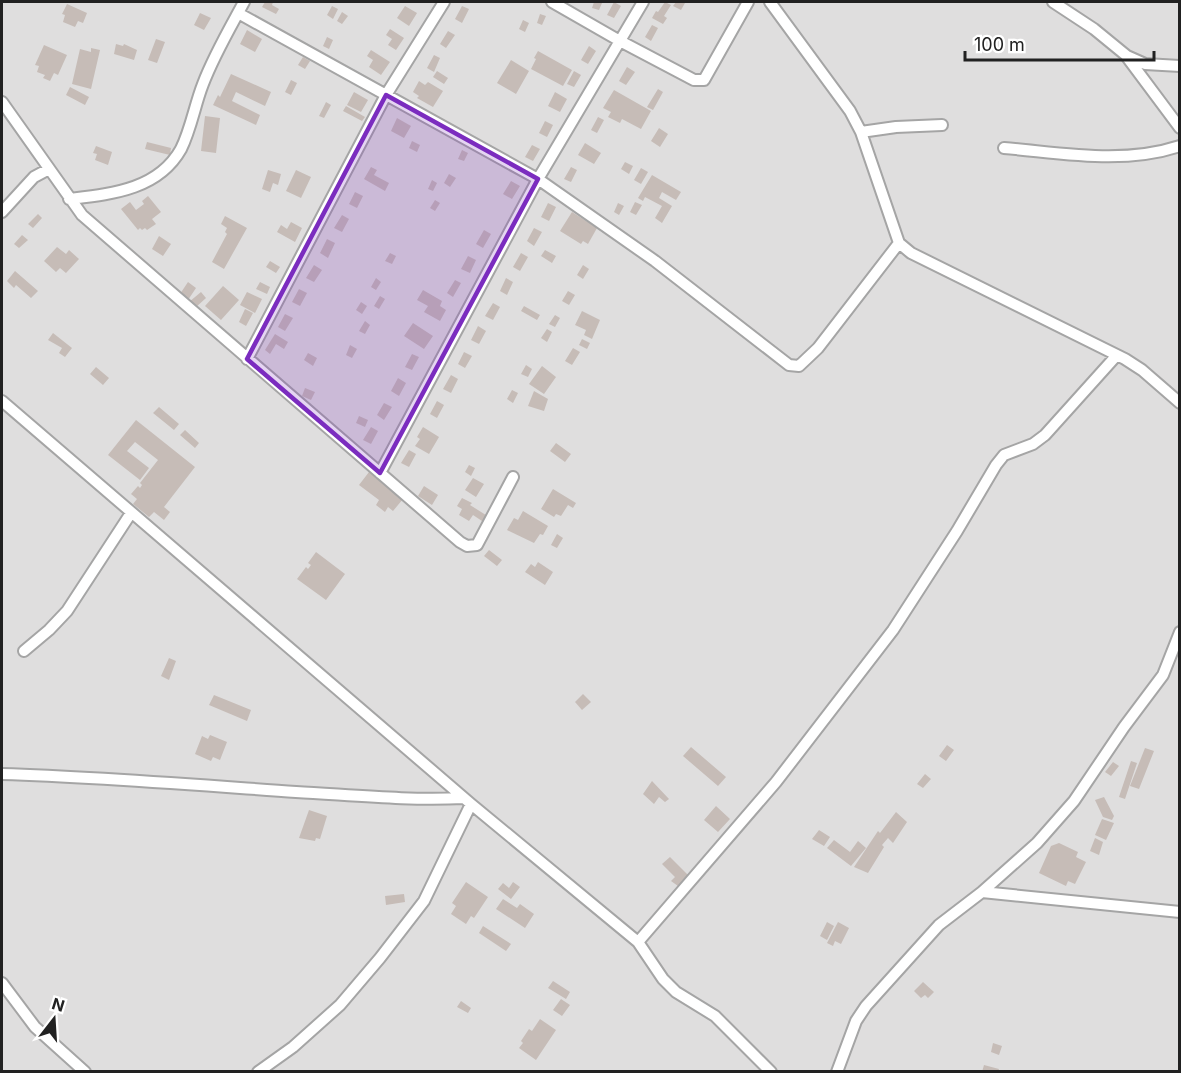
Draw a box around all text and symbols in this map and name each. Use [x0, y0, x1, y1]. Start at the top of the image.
scale bar [965, 24, 1154, 62]
text: 100 m [974, 34, 1025, 55]
north arrow [24, 989, 84, 1049]
text: N [50, 993, 67, 1016]

